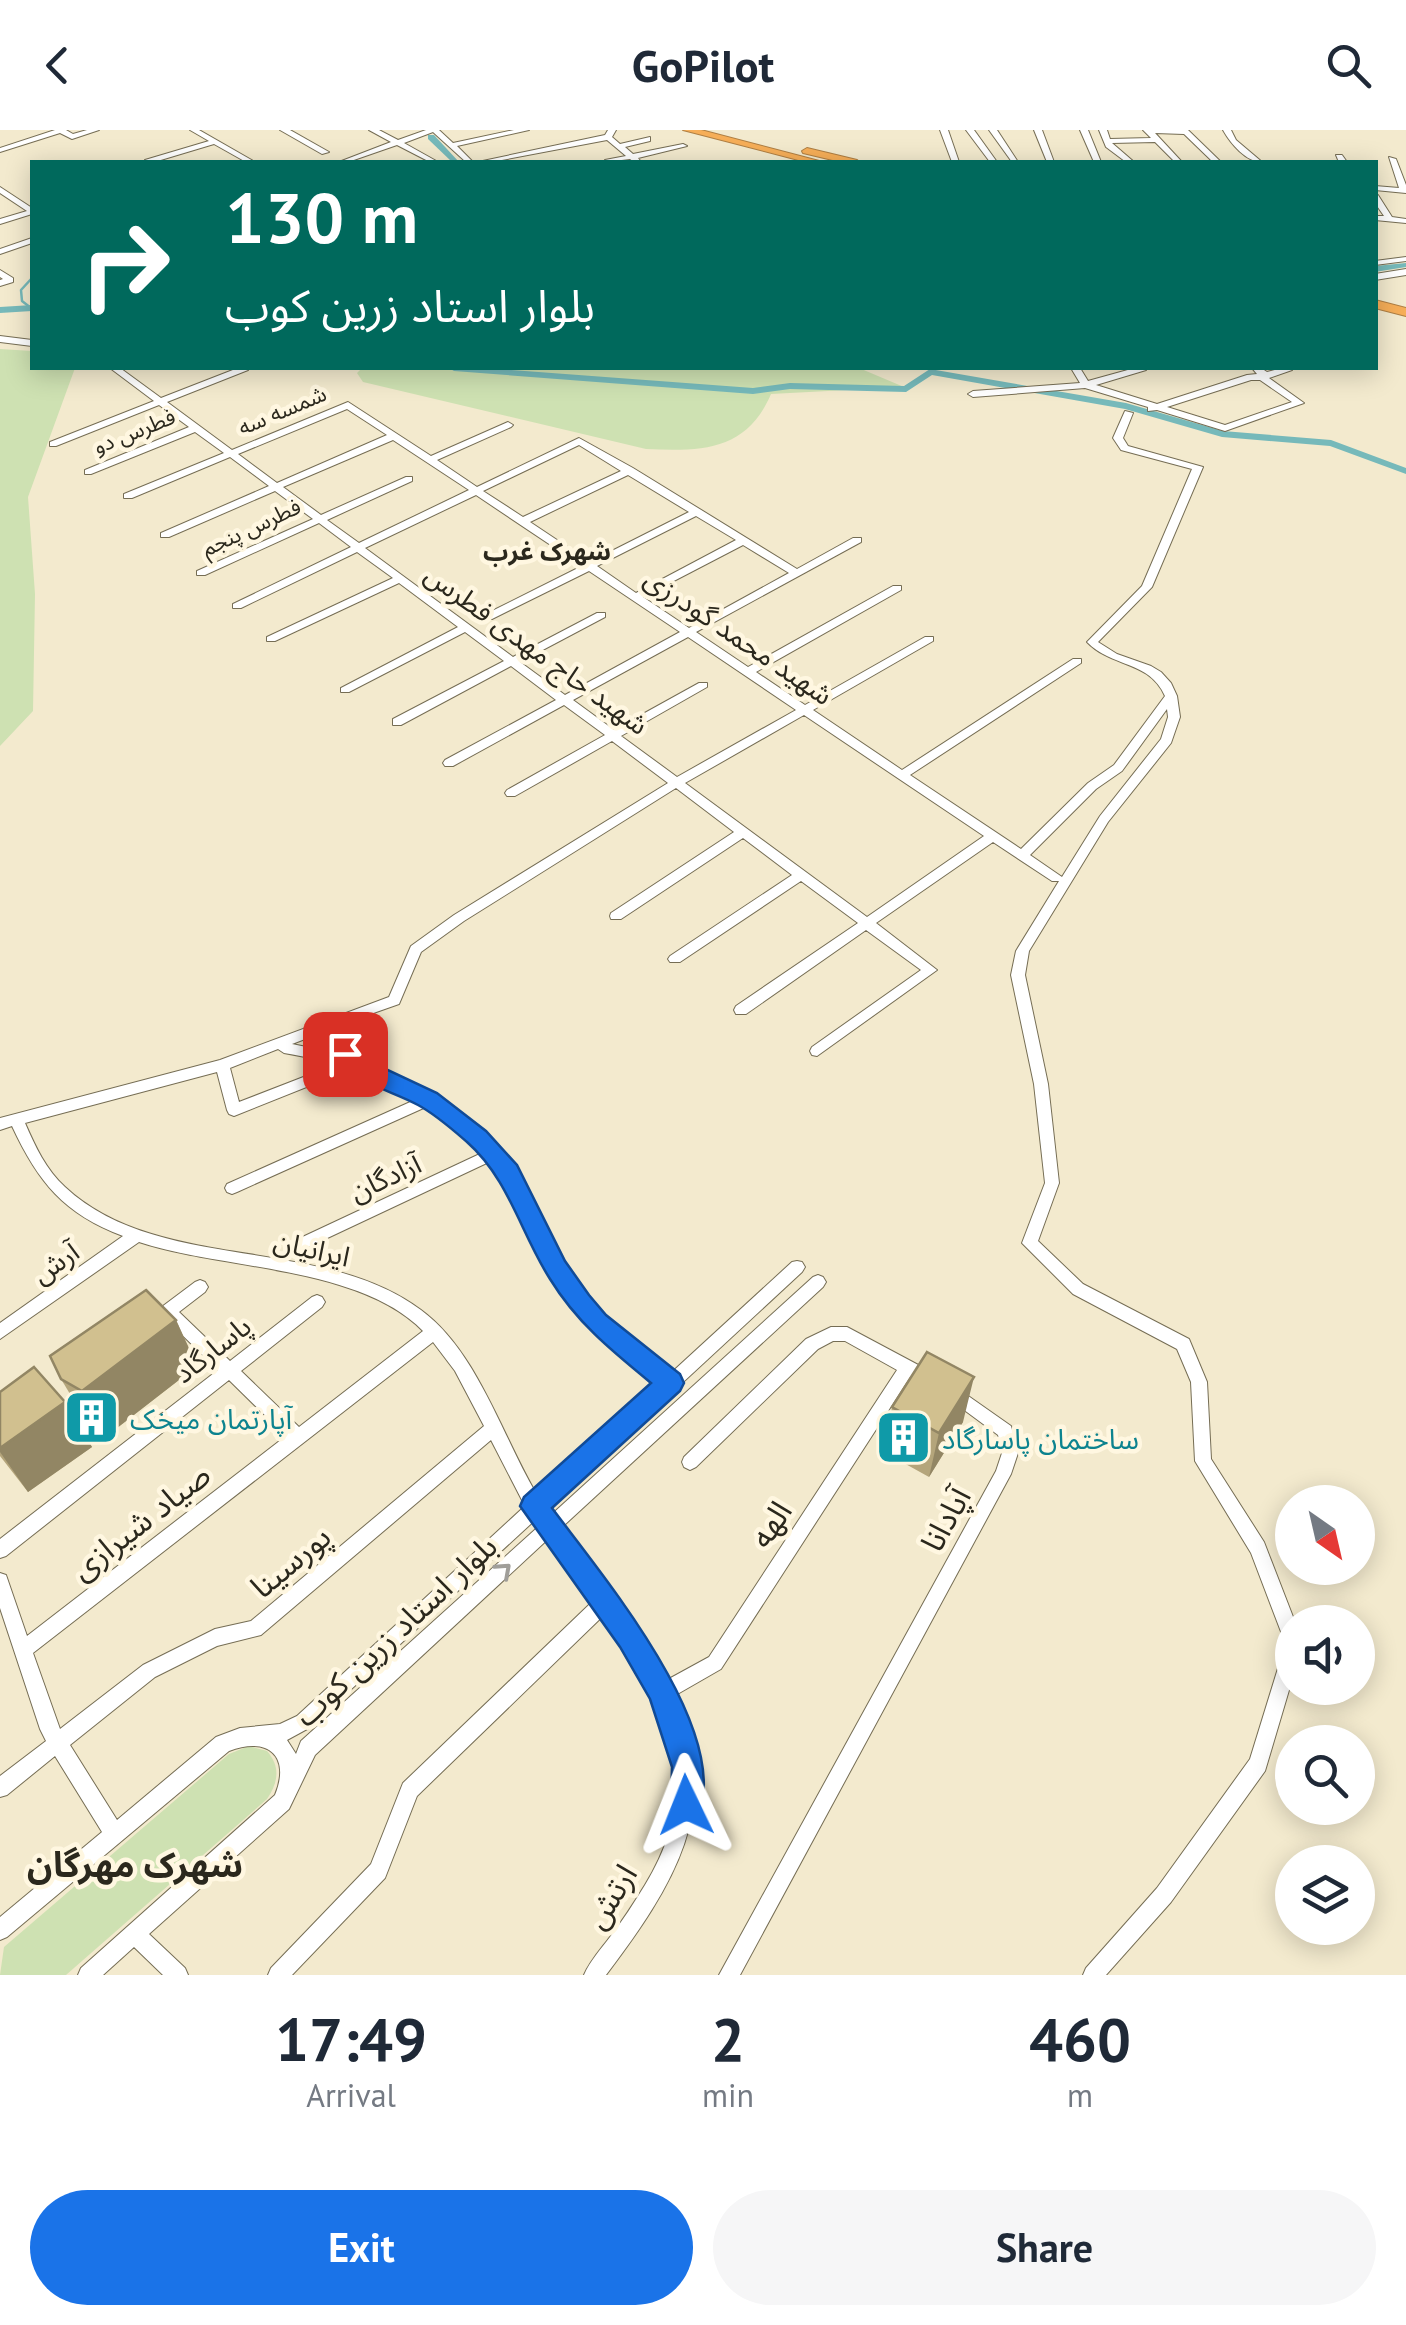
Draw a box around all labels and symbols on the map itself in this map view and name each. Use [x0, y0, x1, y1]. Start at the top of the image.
street label: شمسه سه [234, 379, 330, 441]
street label: فطرس دو [89, 402, 179, 460]
street label: فطرس پنجم [197, 492, 306, 565]
district label: شهرک غرب [483, 535, 611, 567]
street label: شهید حاج مهدی فطرس [416, 555, 656, 745]
street label: شهید محمد گودرزی [637, 559, 841, 713]
pin [303, 1012, 388, 1097]
street label: آزادگان [343, 1144, 428, 1210]
street label: ایرانیان [270, 1221, 354, 1275]
street label: آرش [24, 1231, 88, 1291]
street label: پاسارگاد [166, 1307, 259, 1391]
building icon: آپارتمان میخک [61, 1388, 121, 1448]
place label: آپارتمان میخک [130, 1400, 294, 1437]
building icon: ساختمان پاسارگاد [873, 1408, 933, 1468]
place label: ساختمان پاسارگاد [942, 1420, 1139, 1457]
street label: صیاد شیرازی [61, 1453, 219, 1589]
street label: آپادانا [910, 1478, 981, 1559]
north arrow [1275, 1485, 1375, 1585]
street label: الهه [739, 1493, 801, 1555]
street label: پورسینا [241, 1515, 339, 1607]
street label: بلوار استاد زرین کوب [284, 1525, 506, 1735]
one-way arrow [492, 1564, 511, 1582]
position arrow [634, 1753, 738, 1857]
district label: شهرک مهرگان [27, 1841, 243, 1887]
street label: ارتش [574, 1856, 646, 1936]

